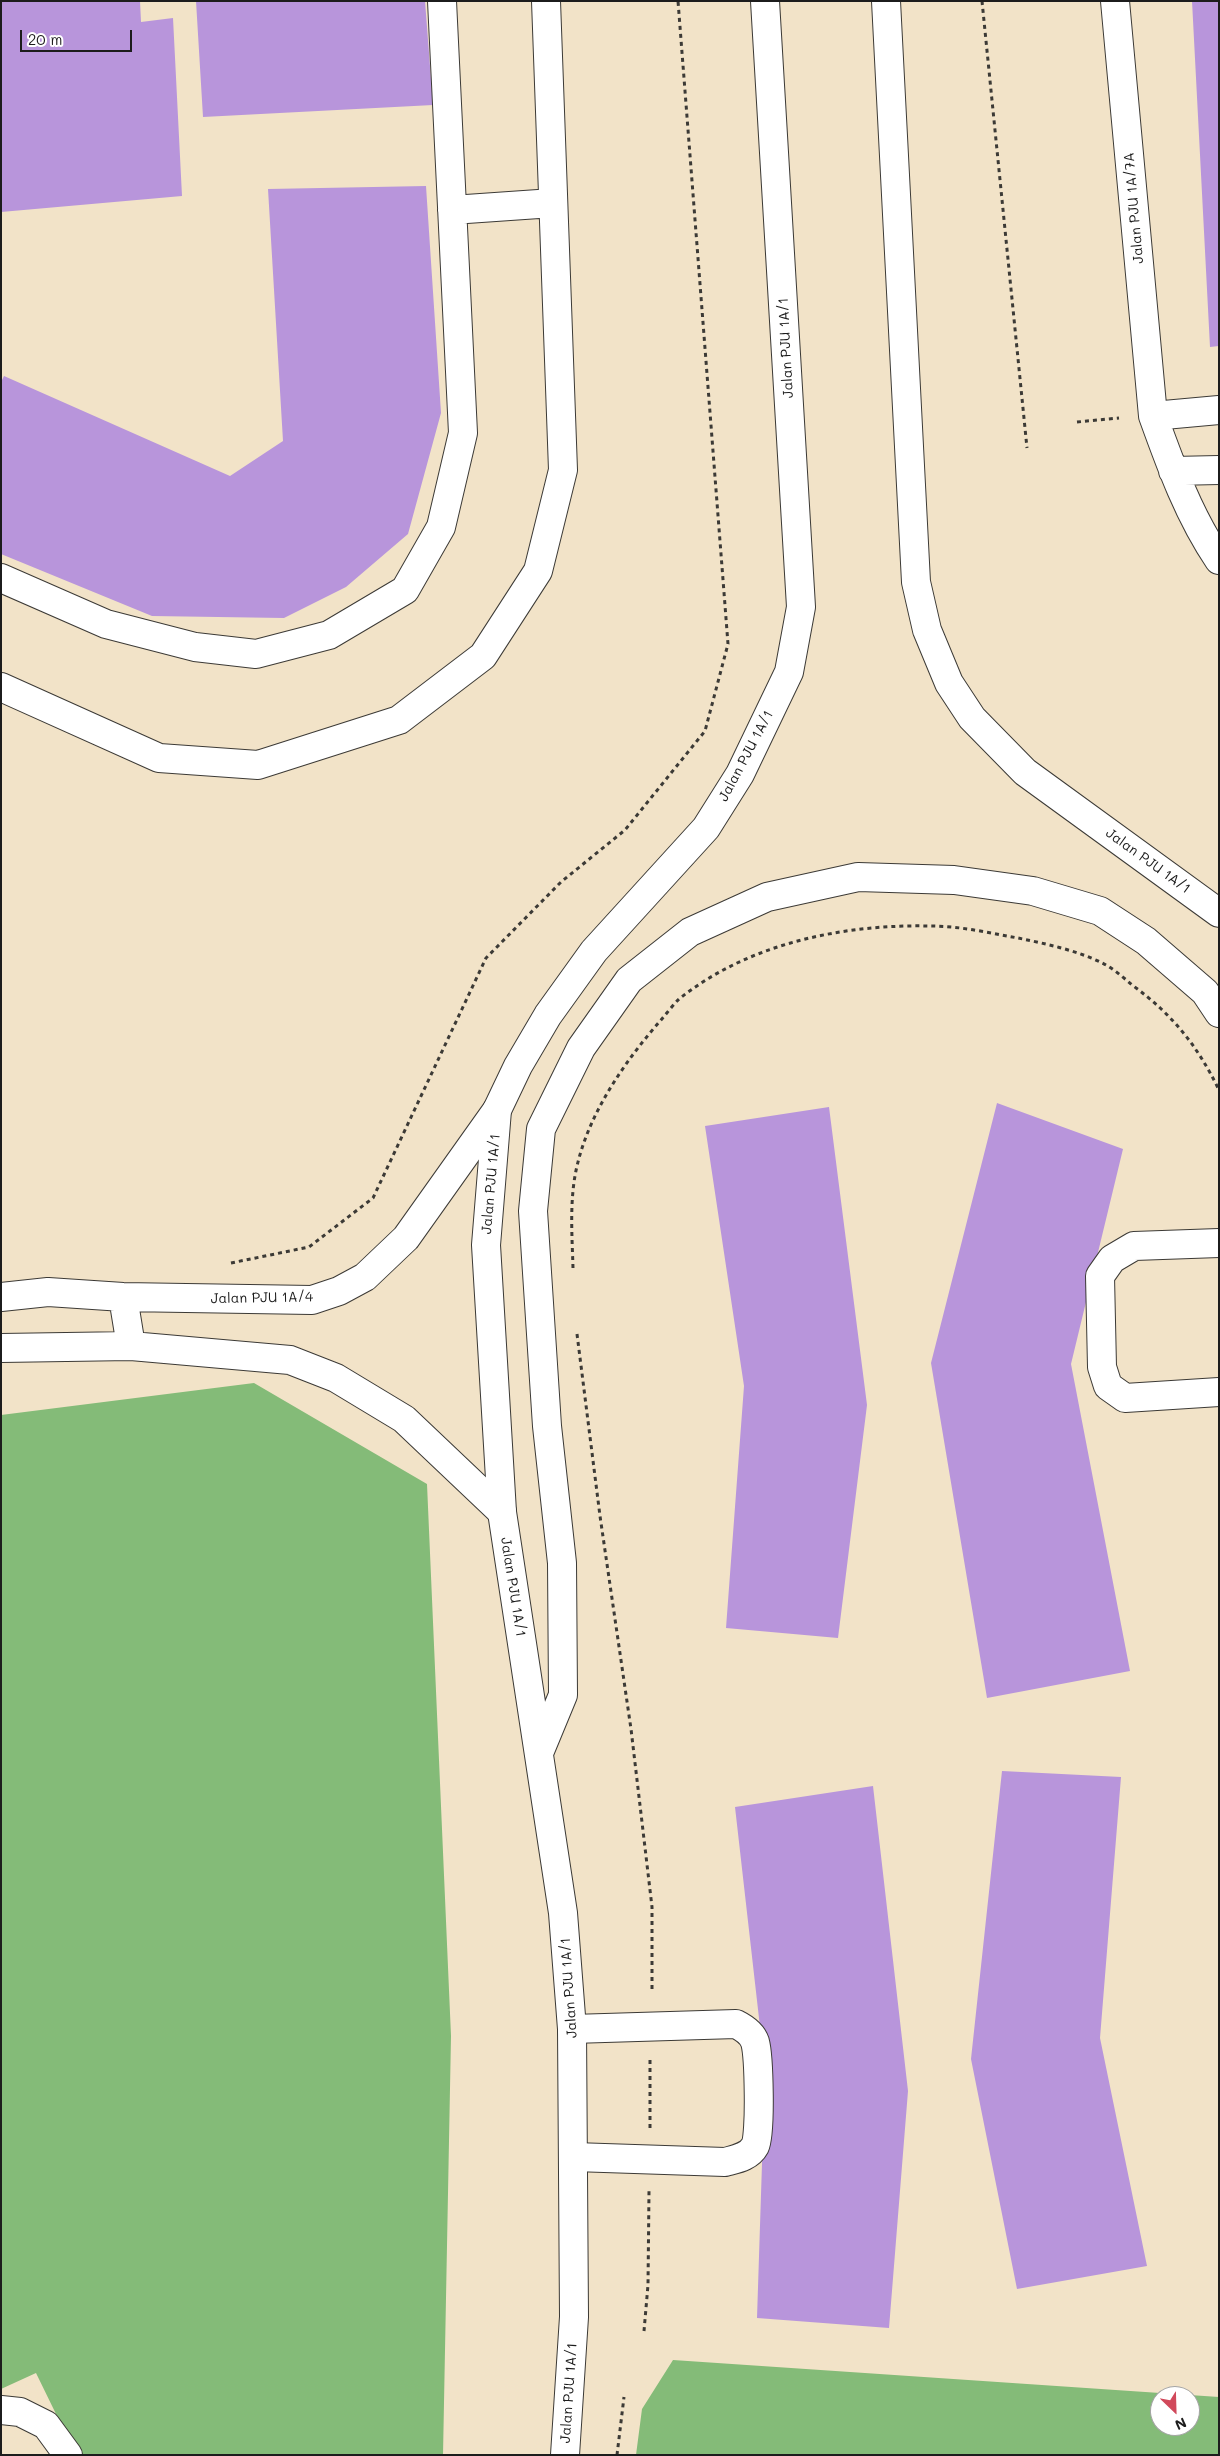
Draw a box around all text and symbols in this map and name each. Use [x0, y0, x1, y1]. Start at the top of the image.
scale bar [22, 20, 135, 52]
text: 20 m [28, 29, 62, 49]
street label: Jalan PJU 1A/7A [1121, 152, 1147, 264]
street label: Jalan PJU 1A/1 [775, 297, 797, 399]
street label: Jalan PJU 1A/1 [715, 708, 777, 804]
street label: Jalan PJU 1A/1 [1102, 825, 1194, 897]
street label: Jalan PJU 1A/1 [478, 1133, 504, 1235]
street label: Jalan PJU 1A/4 [211, 1289, 313, 1307]
street label: Jalan PJU 1A/1 [497, 1536, 529, 1638]
street label: Jalan PJU 1A/1 [557, 1937, 581, 2039]
street label: Jalan PJU 1A/1 [557, 2342, 581, 2444]
north arrow [1150, 2386, 1200, 2436]
text: N [1172, 2413, 1190, 2435]

